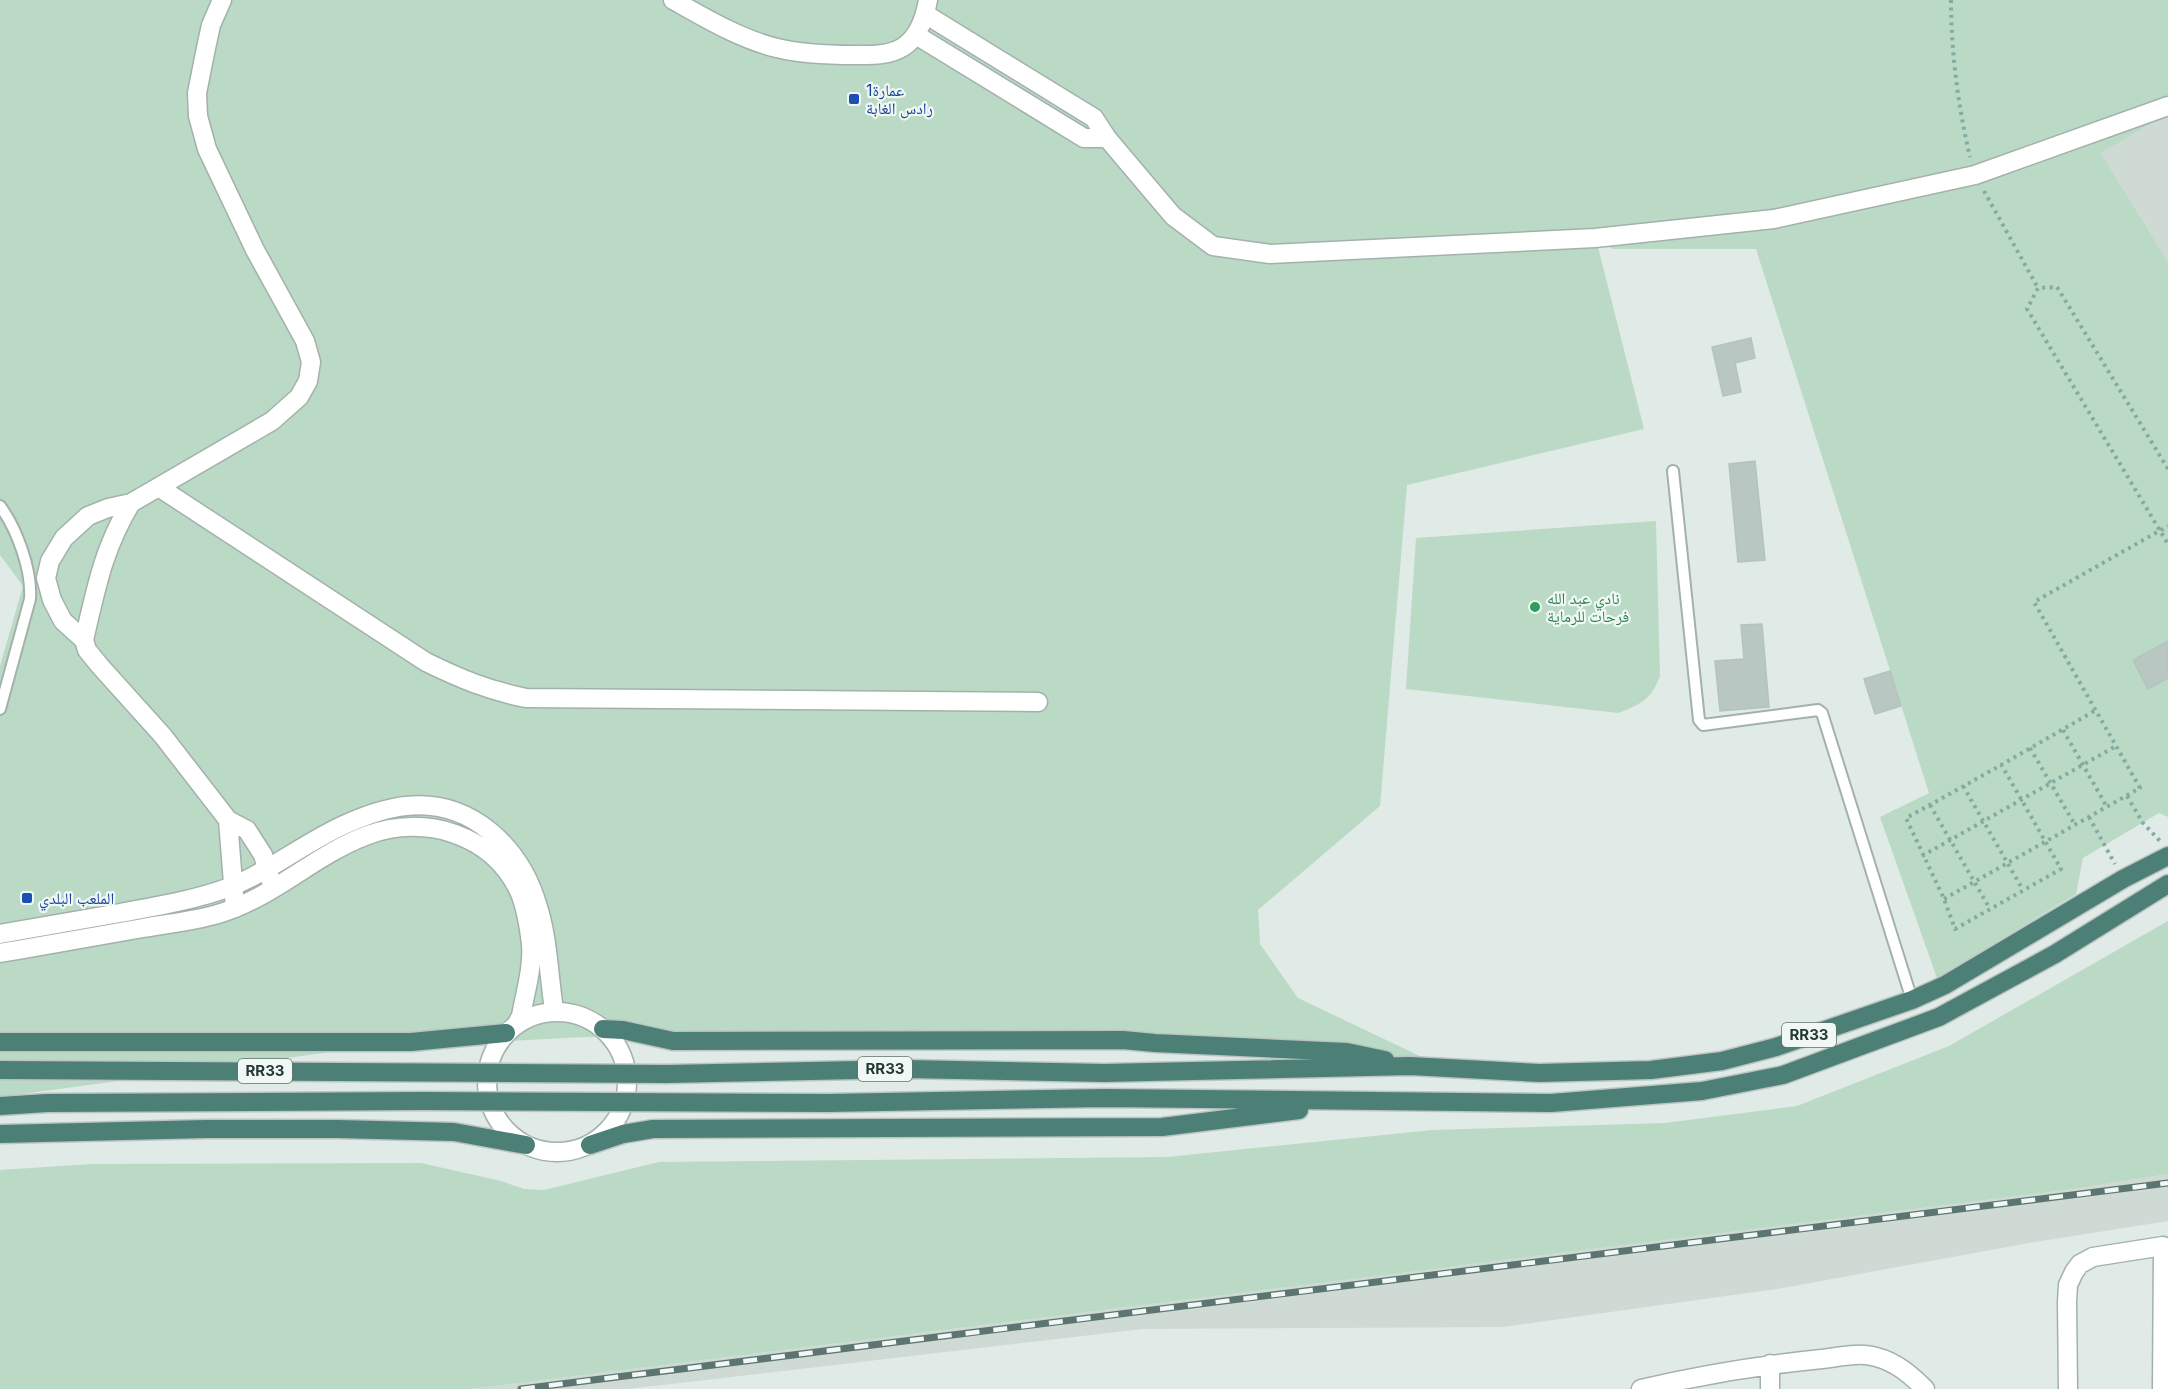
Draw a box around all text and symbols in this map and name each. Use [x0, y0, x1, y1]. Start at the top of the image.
place label: 1عمارة رادس الغابة [866, 80, 933, 119]
marker: 1عمارة رادس الغابة [847, 92, 861, 106]
place label: نادي عبد الله فرحات للرماية [1547, 588, 1629, 626]
marker: نادي عبد الله فرحات للرماية [1528, 600, 1542, 614]
place label: الملعب البلدي [39, 888, 114, 911]
marker: الملعب البلدي [20, 891, 34, 905]
road number: RR33 [1782, 1023, 1836, 1047]
road number: RR33 [858, 1057, 912, 1081]
road number: RR33 [238, 1059, 292, 1083]

